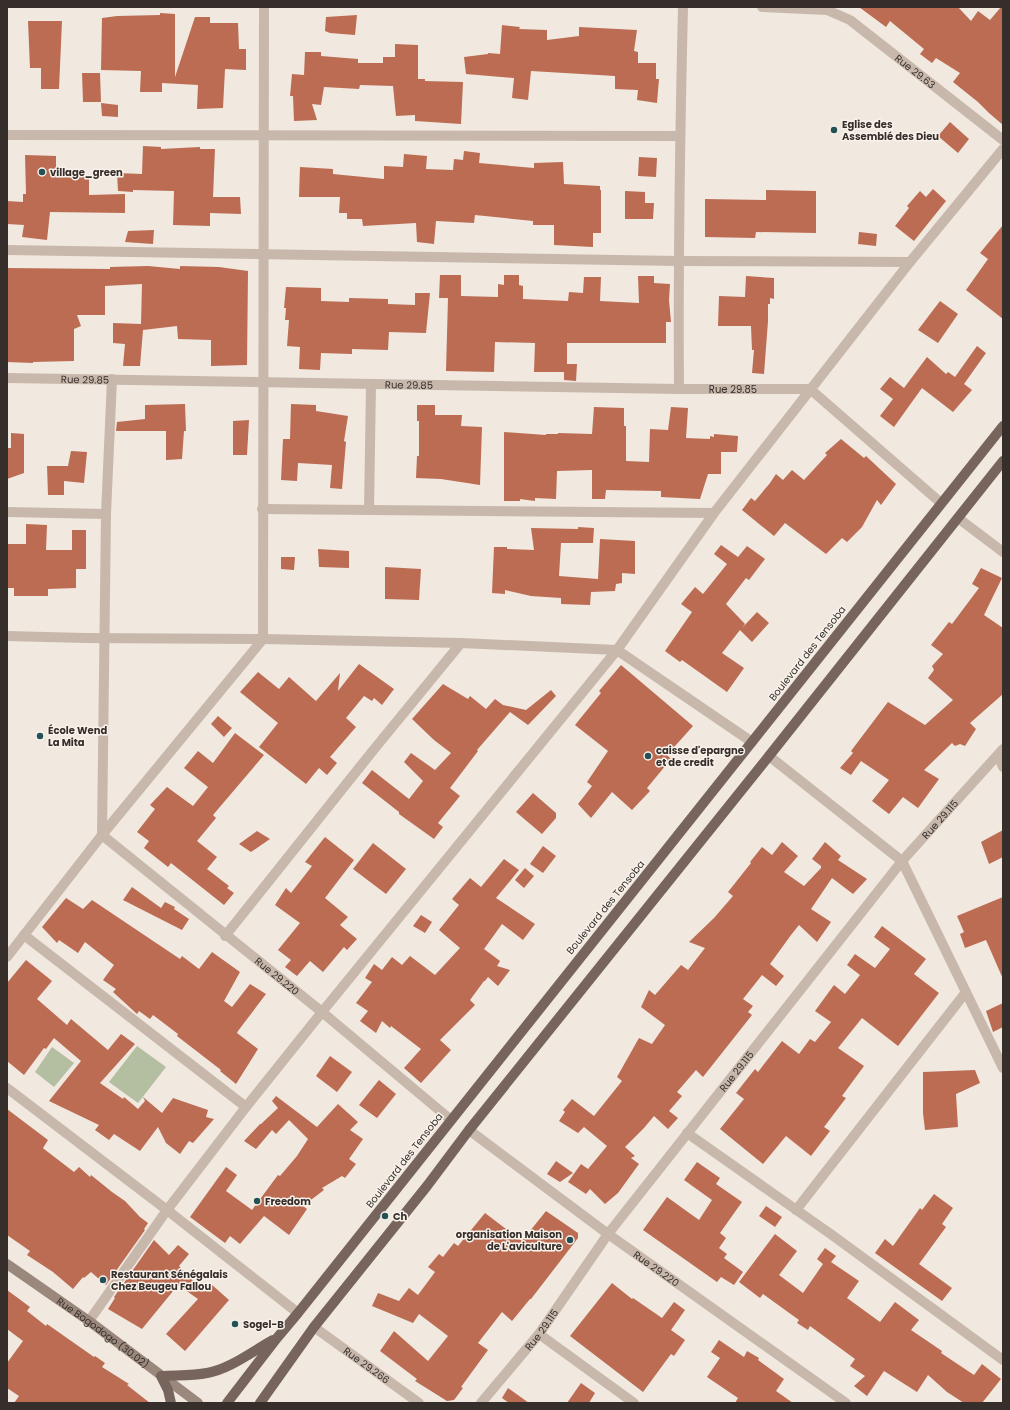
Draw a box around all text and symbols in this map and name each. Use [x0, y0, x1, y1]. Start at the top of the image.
street label: Rue 29.63 [891, 51, 938, 92]
place label: Eglise des Assemblé des Dieu [842, 117, 939, 144]
marker: Eglise des Assemblé des Dieu [829, 125, 839, 135]
place label: village_green [50, 165, 123, 180]
marker: village_green [37, 167, 47, 177]
street label: Rue 29.85 [61, 372, 109, 388]
street label: Rue 29.85 [385, 377, 433, 393]
street label: Rue 29.85 [709, 382, 757, 397]
street label: Boulevard des Tensoba [765, 603, 849, 704]
place label: École Wend La Mita [48, 723, 107, 750]
marker: École Wend La Mita [35, 731, 45, 741]
place label: caisse d'epargne et de credit [656, 743, 744, 770]
marker: caisse d'epargne et de credit [643, 751, 653, 761]
street label: Rue 29.115 [918, 796, 962, 842]
street label: Boulevard des Tensoba [563, 857, 648, 958]
street label: Rue 29.220 [251, 954, 302, 999]
street label: Rue 29.115 [716, 1048, 758, 1095]
street label: Boulevard des Tensoba [362, 1110, 446, 1211]
place label: Freedom [265, 1194, 311, 1209]
marker: Freedom [252, 1196, 262, 1206]
place label: Ch [393, 1209, 408, 1224]
marker: Ch [380, 1211, 390, 1221]
place label: organisation Maison de L'aviculture [456, 1227, 562, 1254]
marker: organisation Maison de L'aviculture [565, 1235, 575, 1245]
street label: Rue 29.220 [630, 1247, 682, 1290]
place label: Restaurant Sénégalais Chez Beugeu Fallou [111, 1267, 228, 1294]
marker: Restaurant Sénégalais Chez Beugeu Fallou [98, 1275, 108, 1285]
street label: Rue Bogodogo (30.02) [54, 1294, 152, 1372]
street label: Rue 29.115 [521, 1306, 562, 1354]
place label: Sogel-B [243, 1317, 284, 1332]
marker: Sogel-B [230, 1319, 240, 1329]
street label: Rue 29.266 [340, 1344, 393, 1387]

